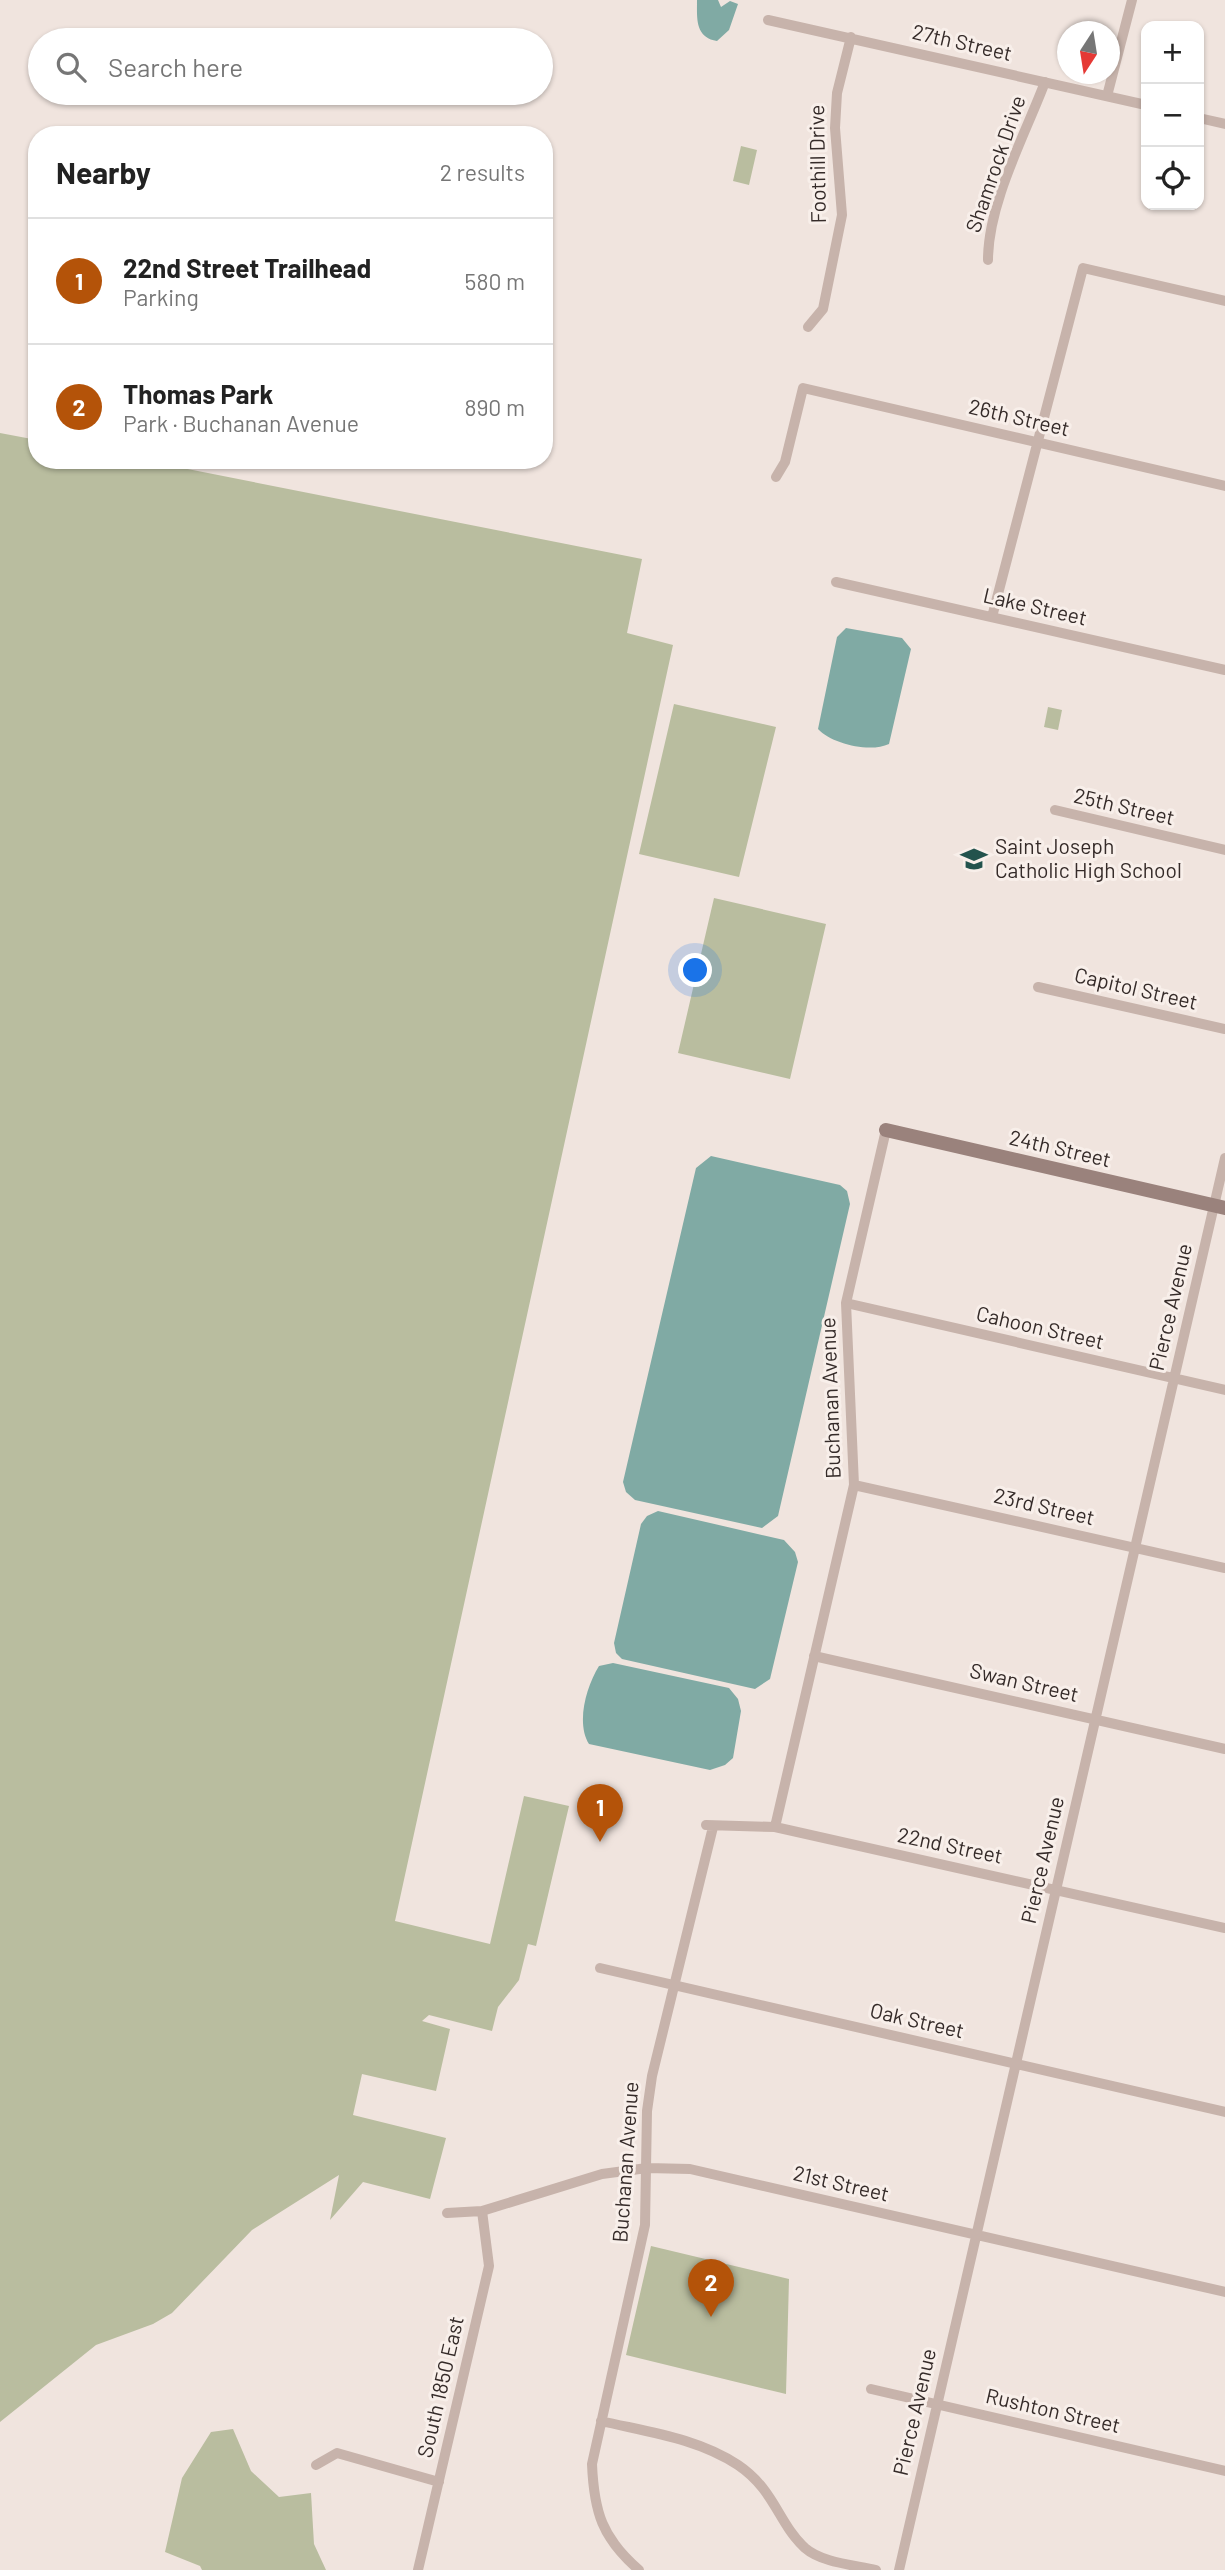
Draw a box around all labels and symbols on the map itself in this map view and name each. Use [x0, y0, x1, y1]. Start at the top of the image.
street label: 27th Street [910, 18, 1015, 65]
north arrow [1057, 21, 1120, 84]
street label: Shamrock Drive [959, 92, 1030, 235]
street label: Foothill Drive [803, 104, 830, 224]
street label: 26th Street [967, 393, 1072, 440]
street label: Lake Street [981, 581, 1090, 630]
street label: 25th Street [1072, 782, 1177, 829]
place label: Saint Joseph Catholic High School [995, 833, 1182, 882]
school or university icon: Saint Joseph Catholic High School [959, 844, 989, 874]
your location [678, 953, 712, 987]
street label: Capitol Street [1072, 961, 1200, 1014]
street label: 24th Street [1007, 1124, 1113, 1171]
street label: Pierce Avenue [1143, 1241, 1196, 1373]
street label: Cahoon Street [974, 1300, 1107, 1353]
street label: Buchanan Avenue [814, 1317, 845, 1479]
street label: 23rd Street [992, 1482, 1097, 1529]
street label: Swan Street [968, 1657, 1081, 1706]
pin: 1 [577, 1784, 623, 1842]
street label: Pierce Avenue [1015, 1794, 1068, 1926]
street label: 22nd Street [896, 1821, 1005, 1868]
street label: Oak Street [868, 1997, 967, 2042]
street label: Buchanan Avenue [606, 2081, 643, 2243]
street label: 21st Street [791, 2159, 892, 2206]
pin: 2 [688, 2259, 734, 2317]
street label: South 1850 East [411, 2313, 468, 2460]
street label: Pierce Avenue [887, 2346, 940, 2478]
street label: Rushton Street [984, 2382, 1123, 2437]

